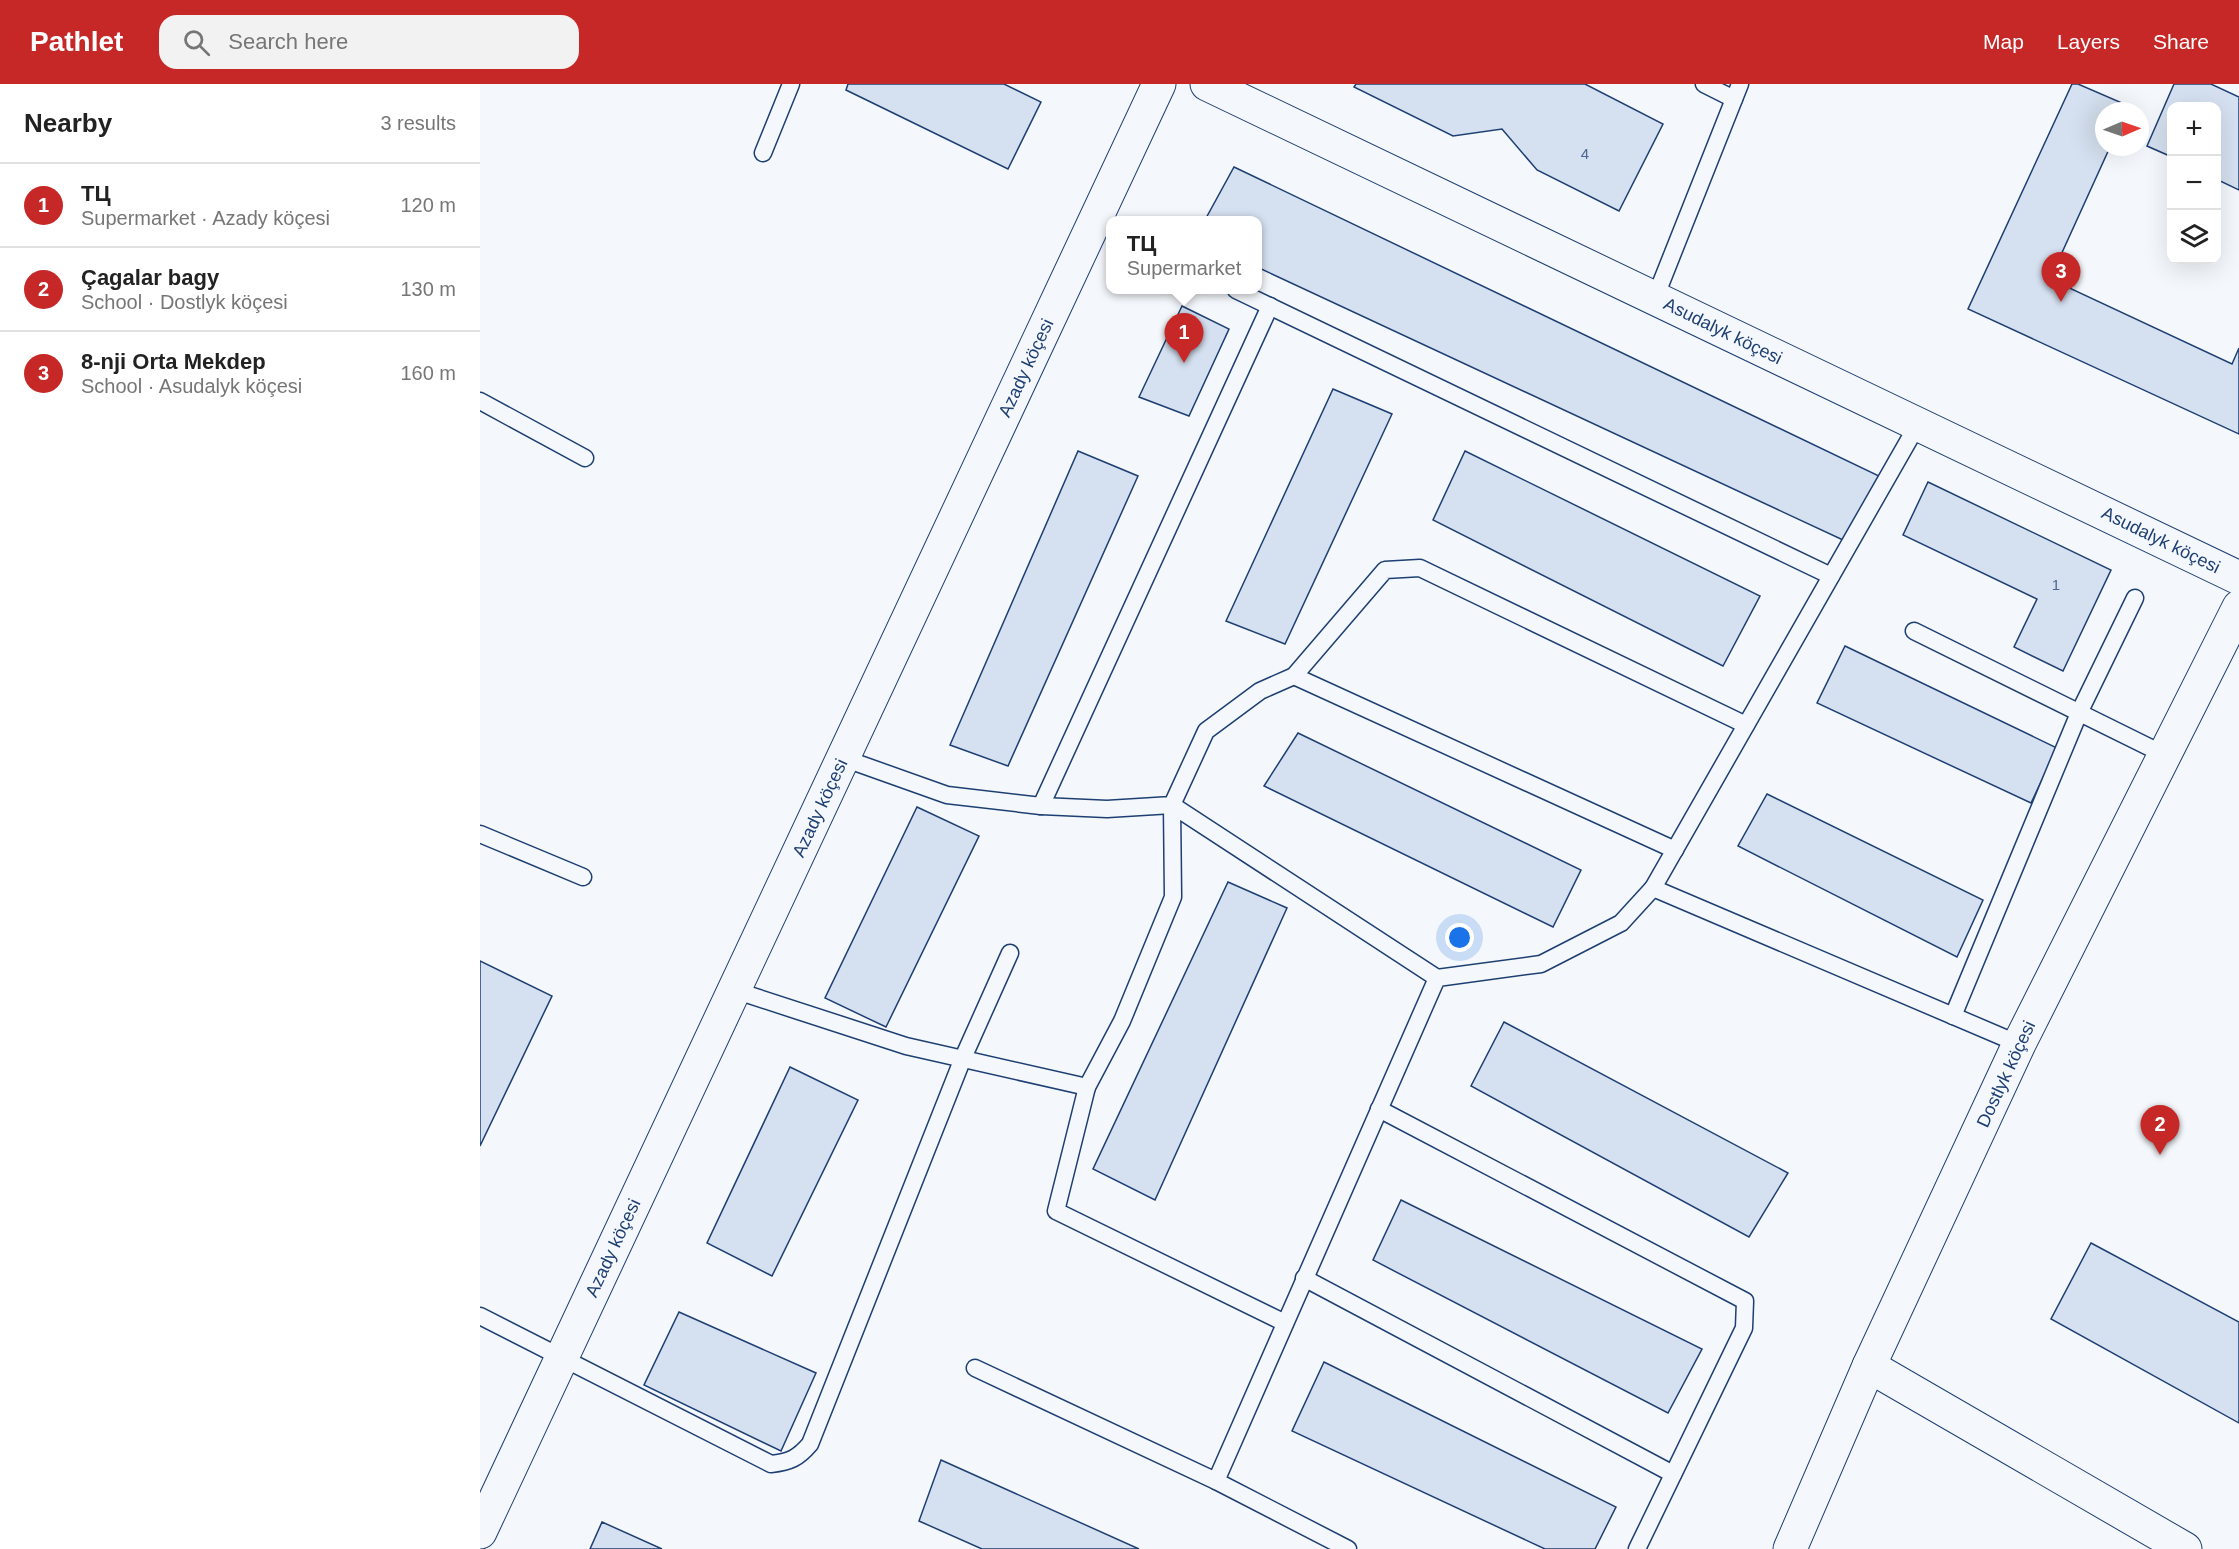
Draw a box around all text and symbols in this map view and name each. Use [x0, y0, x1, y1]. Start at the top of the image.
search box [159, 15, 579, 69]
text: Pathlet [30, 26, 123, 57]
icon: search [180, 26, 213, 59]
text: Search here [228, 29, 348, 54]
text: Map [1983, 30, 2024, 53]
text: Layers [2057, 30, 2120, 53]
text: Share [2153, 30, 2209, 53]
north arrow [2095, 102, 2149, 156]
map controls [2167, 102, 2221, 264]
button: + [2167, 102, 2221, 156]
text: Nearby [24, 108, 112, 138]
text: 3 results [380, 112, 456, 134]
house number: 4 [1581, 145, 1589, 162]
button: − [2167, 156, 2221, 210]
text: ТЦ [81, 181, 111, 206]
text: 1 [38, 194, 49, 216]
text: 120 m [400, 194, 456, 216]
text: Supermarket · Azady köçesi [81, 207, 330, 229]
button: layers [2167, 210, 2221, 264]
popup [1106, 216, 1262, 294]
text: ТЦ [1127, 231, 1156, 256]
pin: 3 [2042, 252, 2080, 302]
text: Supermarket [1127, 257, 1241, 279]
text: Çagalar bagy [81, 265, 219, 290]
text: 2 [38, 278, 49, 300]
text: 130 m [400, 278, 456, 300]
text: School · Dostlyk köçesi [81, 291, 288, 313]
street label: Asudalyk köçesi [1661, 294, 1785, 368]
pin: 1 [1164, 314, 1204, 363]
street label: Azady köçesi [995, 316, 1057, 420]
text: 8-nji Orta Mekdep [81, 349, 266, 374]
text: 3 [38, 362, 49, 384]
text: 160 m [400, 362, 456, 384]
text: School · Asudalyk köçesi [81, 375, 302, 397]
street label: Asudalyk köçesi [2099, 503, 2223, 577]
house number: 1 [2052, 576, 2060, 593]
street label: Azady köçesi [789, 756, 851, 860]
your location [1445, 923, 1474, 952]
street label: Dostlyk köçesi [1973, 1018, 2039, 1130]
pin: 2 [2140, 1106, 2180, 1155]
street label: Azady köçesi [582, 1196, 644, 1300]

